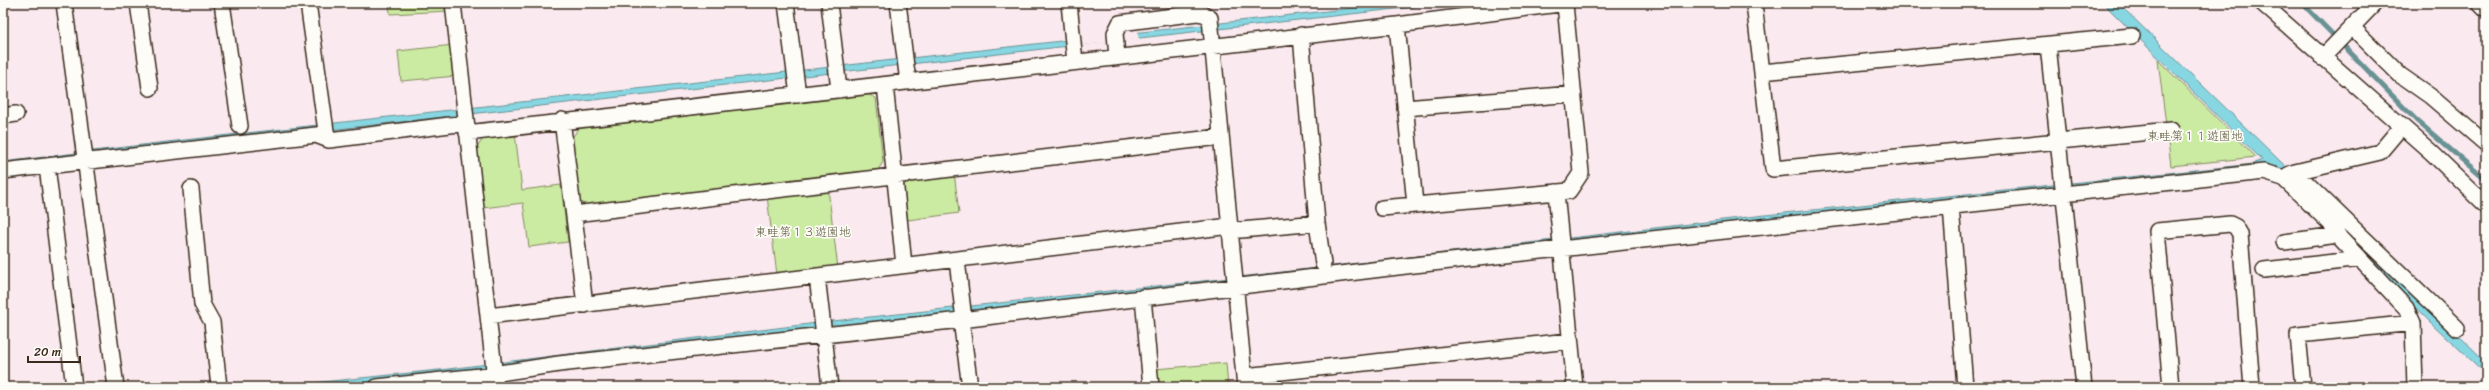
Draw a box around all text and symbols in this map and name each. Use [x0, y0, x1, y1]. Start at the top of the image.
park label: 東畦第１１遊園地 [2147, 125, 2243, 147]
park label: 東畦第１３遊園地 [755, 221, 851, 243]
scale bar [28, 338, 80, 364]
text: 20 m [34, 341, 61, 363]

